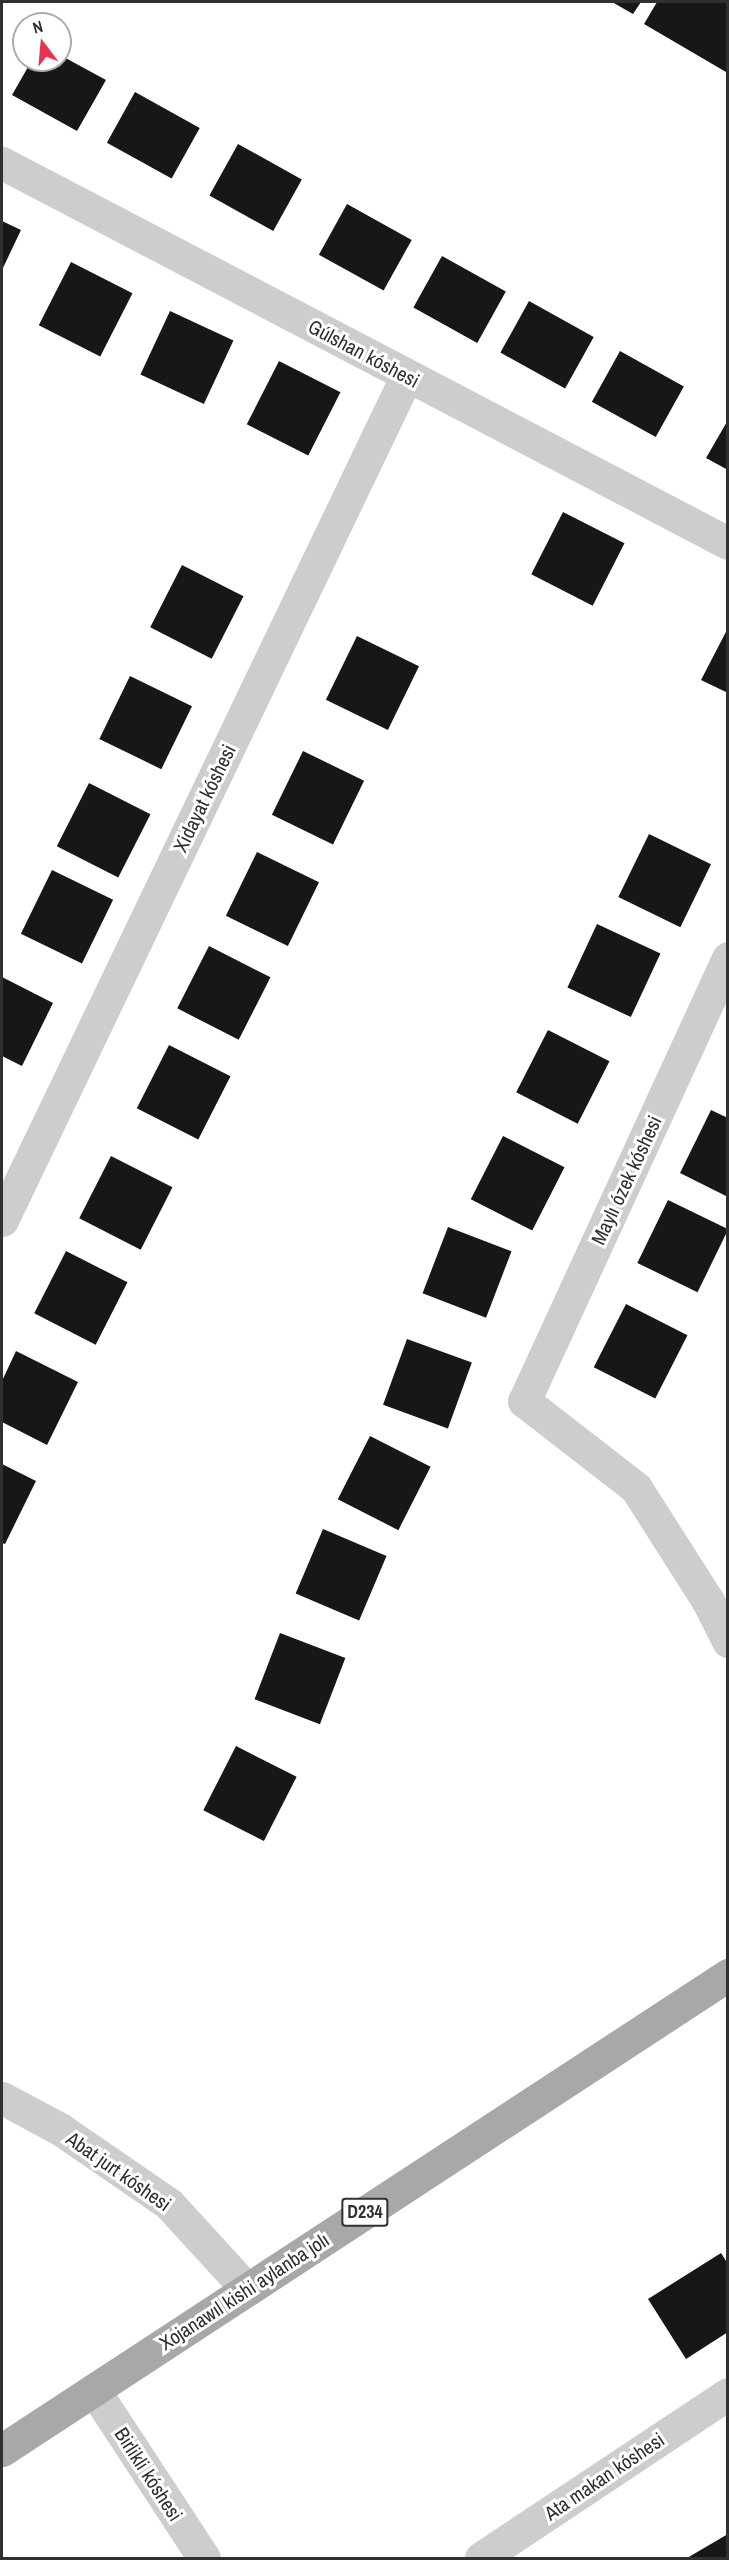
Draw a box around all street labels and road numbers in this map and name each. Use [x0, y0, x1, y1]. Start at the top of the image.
street label: Gúlshan kóshesi [304, 314, 424, 392]
street label: Xidayat kóshesi [168, 740, 240, 856]
street label: Maylı ózek kóshesi [586, 1112, 666, 1248]
street label: Abat jurt kóshesi [62, 2126, 176, 2216]
road number: D234 [341, 2197, 389, 2227]
street label: Xojanawıl kishi aylanba jolı [155, 2227, 333, 2355]
street label: Birlikli kóshesi [110, 2423, 188, 2525]
street label: Ata makan kóshesi [539, 2427, 669, 2525]

